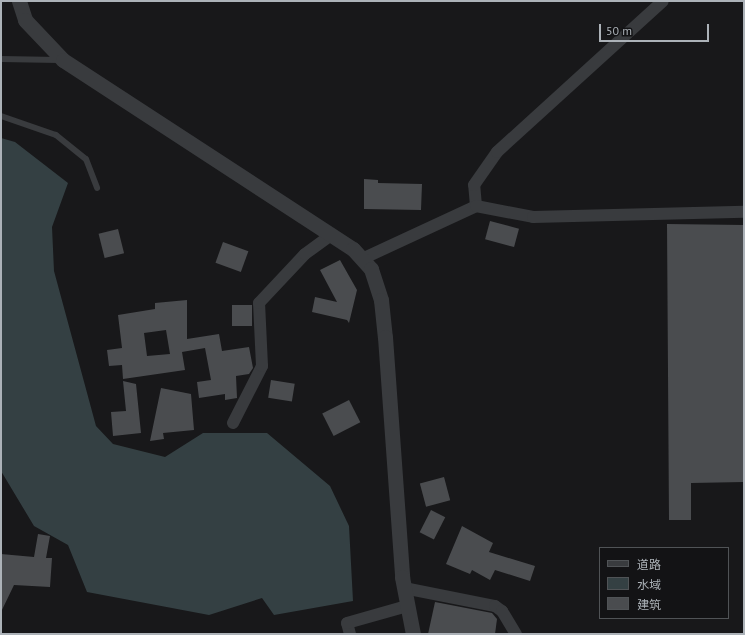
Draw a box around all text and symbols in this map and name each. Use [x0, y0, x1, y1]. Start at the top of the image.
scale bar [601, 16, 711, 42]
text: 50 m [606, 23, 632, 38]
legend [599, 547, 729, 619]
text: 道路 [637, 557, 661, 572]
text: 水域 [637, 577, 661, 592]
text: 建筑 [637, 597, 661, 612]

